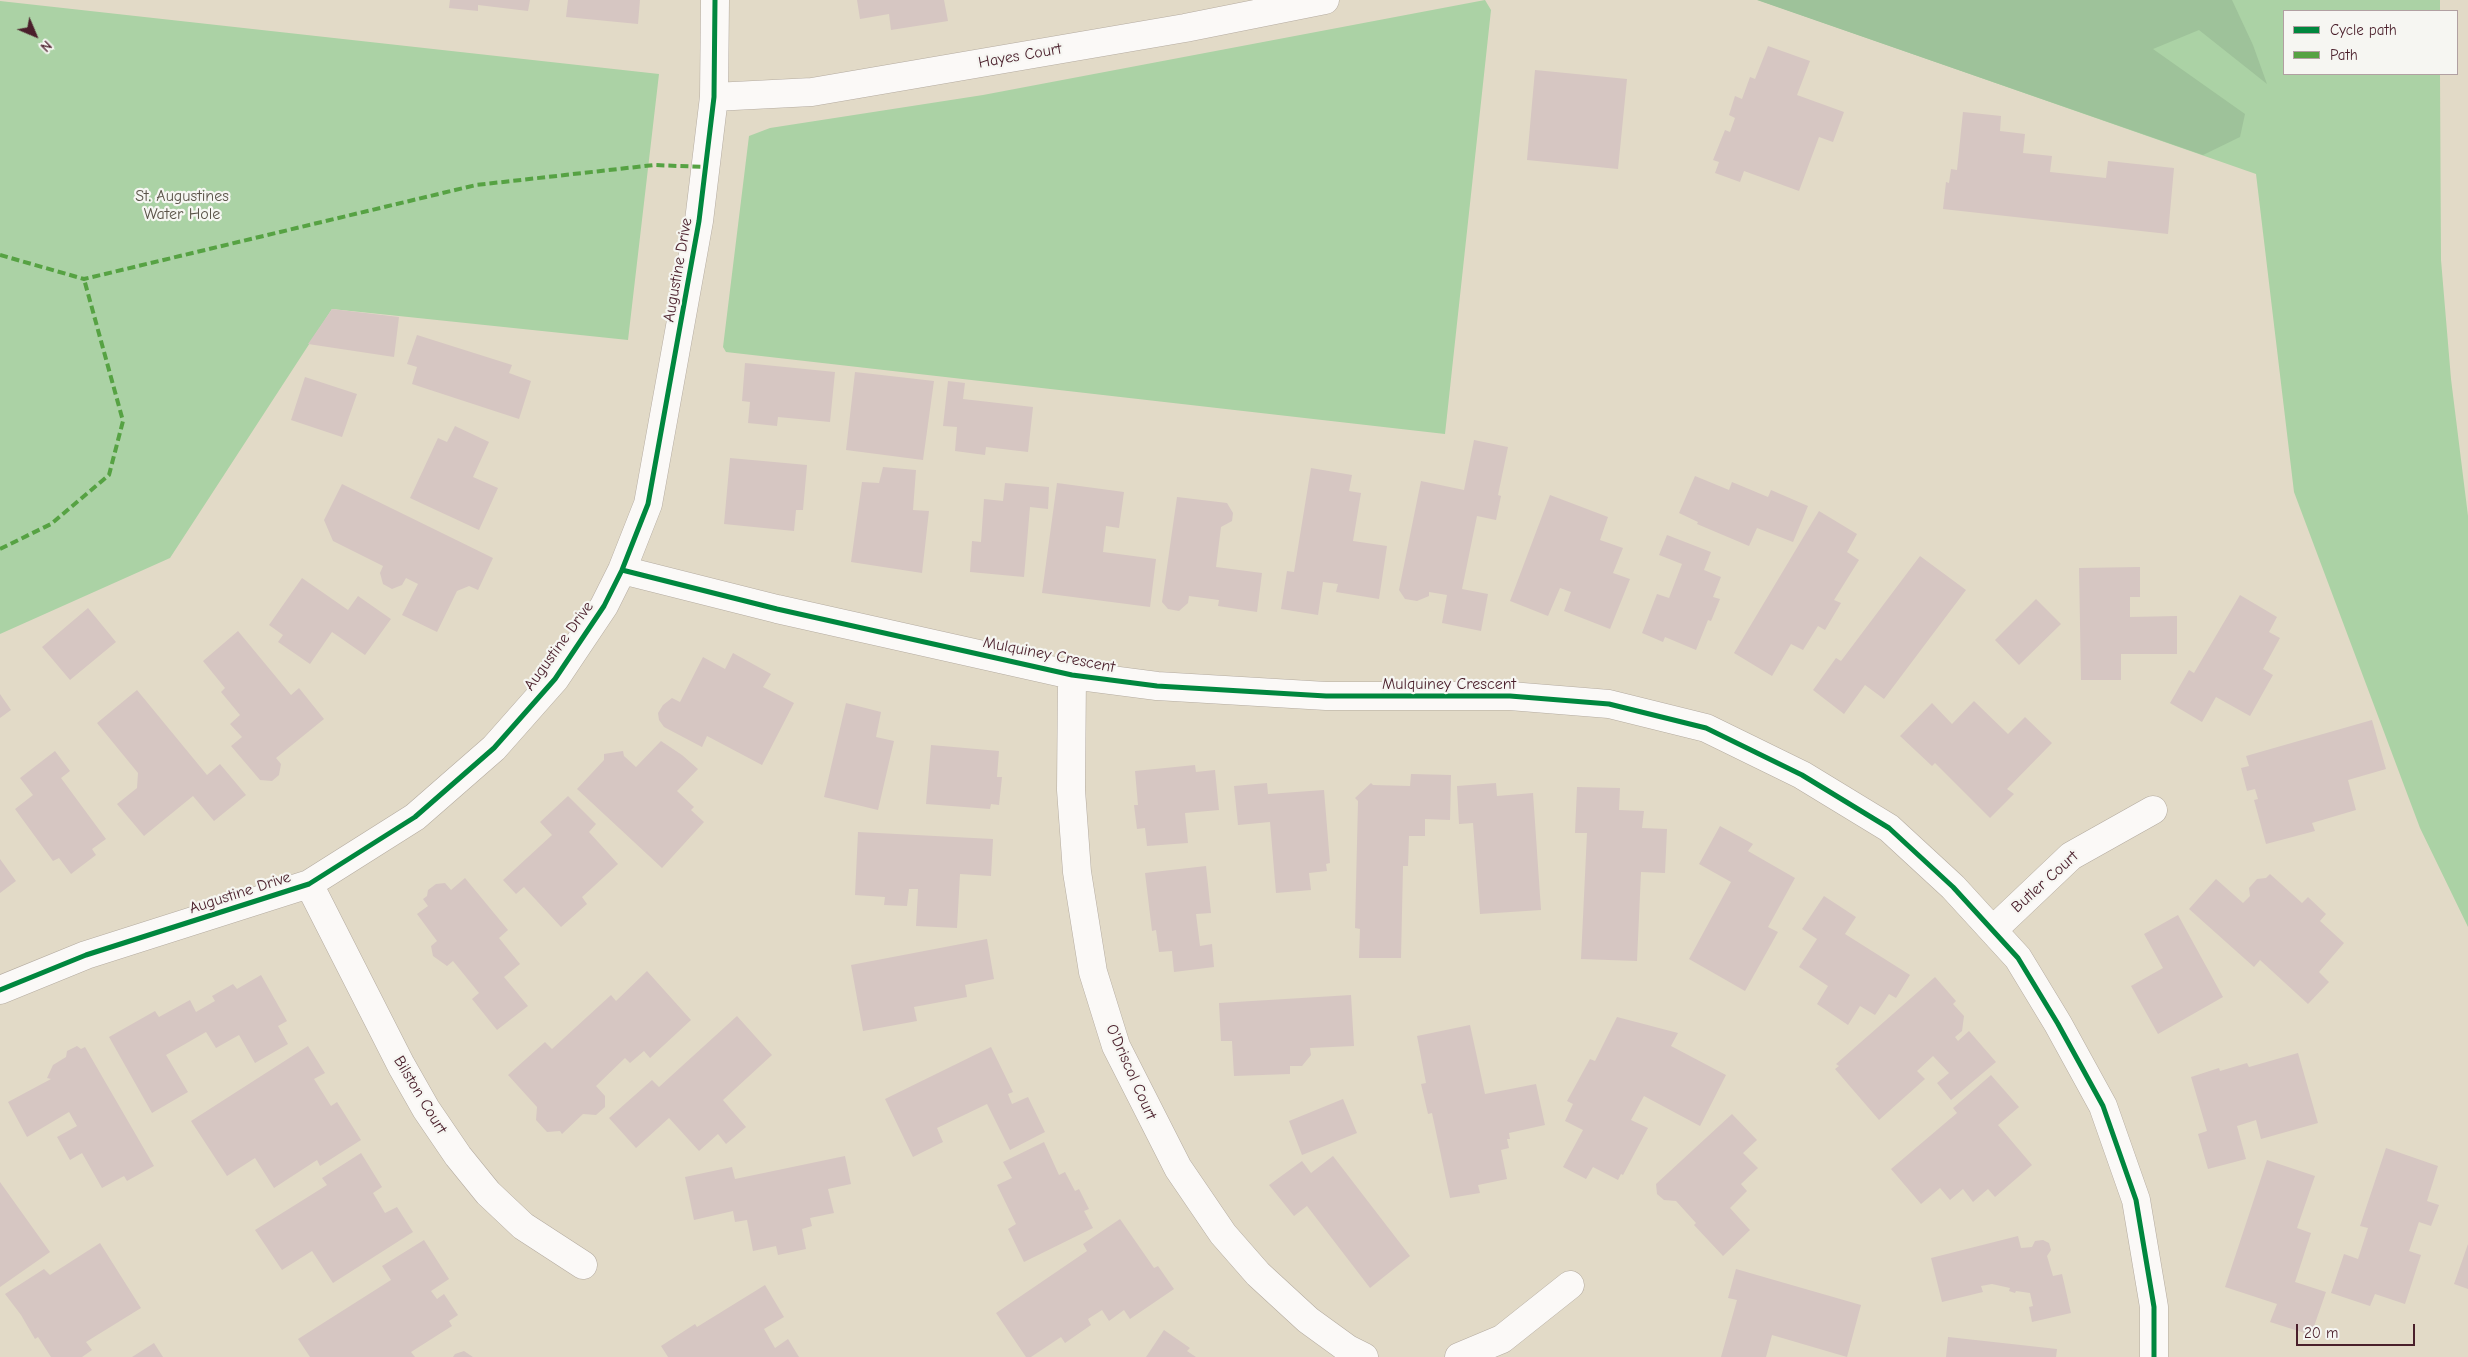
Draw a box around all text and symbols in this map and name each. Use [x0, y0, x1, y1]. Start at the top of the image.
north arrow [10, 10, 60, 60]
legend [2283, 10, 2458, 75]
text: Cycle path [2330, 21, 2397, 39]
text: N [37, 37, 55, 55]
street label: Hayes Court [977, 39, 1063, 73]
text: Path [2330, 46, 2358, 64]
park label: St. Augustines Water Hole [135, 186, 229, 224]
street label: Augustine Drive [659, 216, 697, 324]
street label: Augustine Drive [520, 598, 598, 694]
street label: Mulquiney Crescent [981, 633, 1117, 677]
street label: Mulquiney Crescent [1382, 674, 1516, 694]
street label: Butler Court [2008, 847, 2082, 917]
street label: Augustine Drive [187, 868, 293, 918]
street label: O'Driscol Court [1101, 1021, 1161, 1123]
street label: Bilston Court [389, 1052, 451, 1138]
scale bar [2298, 1314, 2417, 1346]
text: 20 m [2304, 1324, 2338, 1342]

